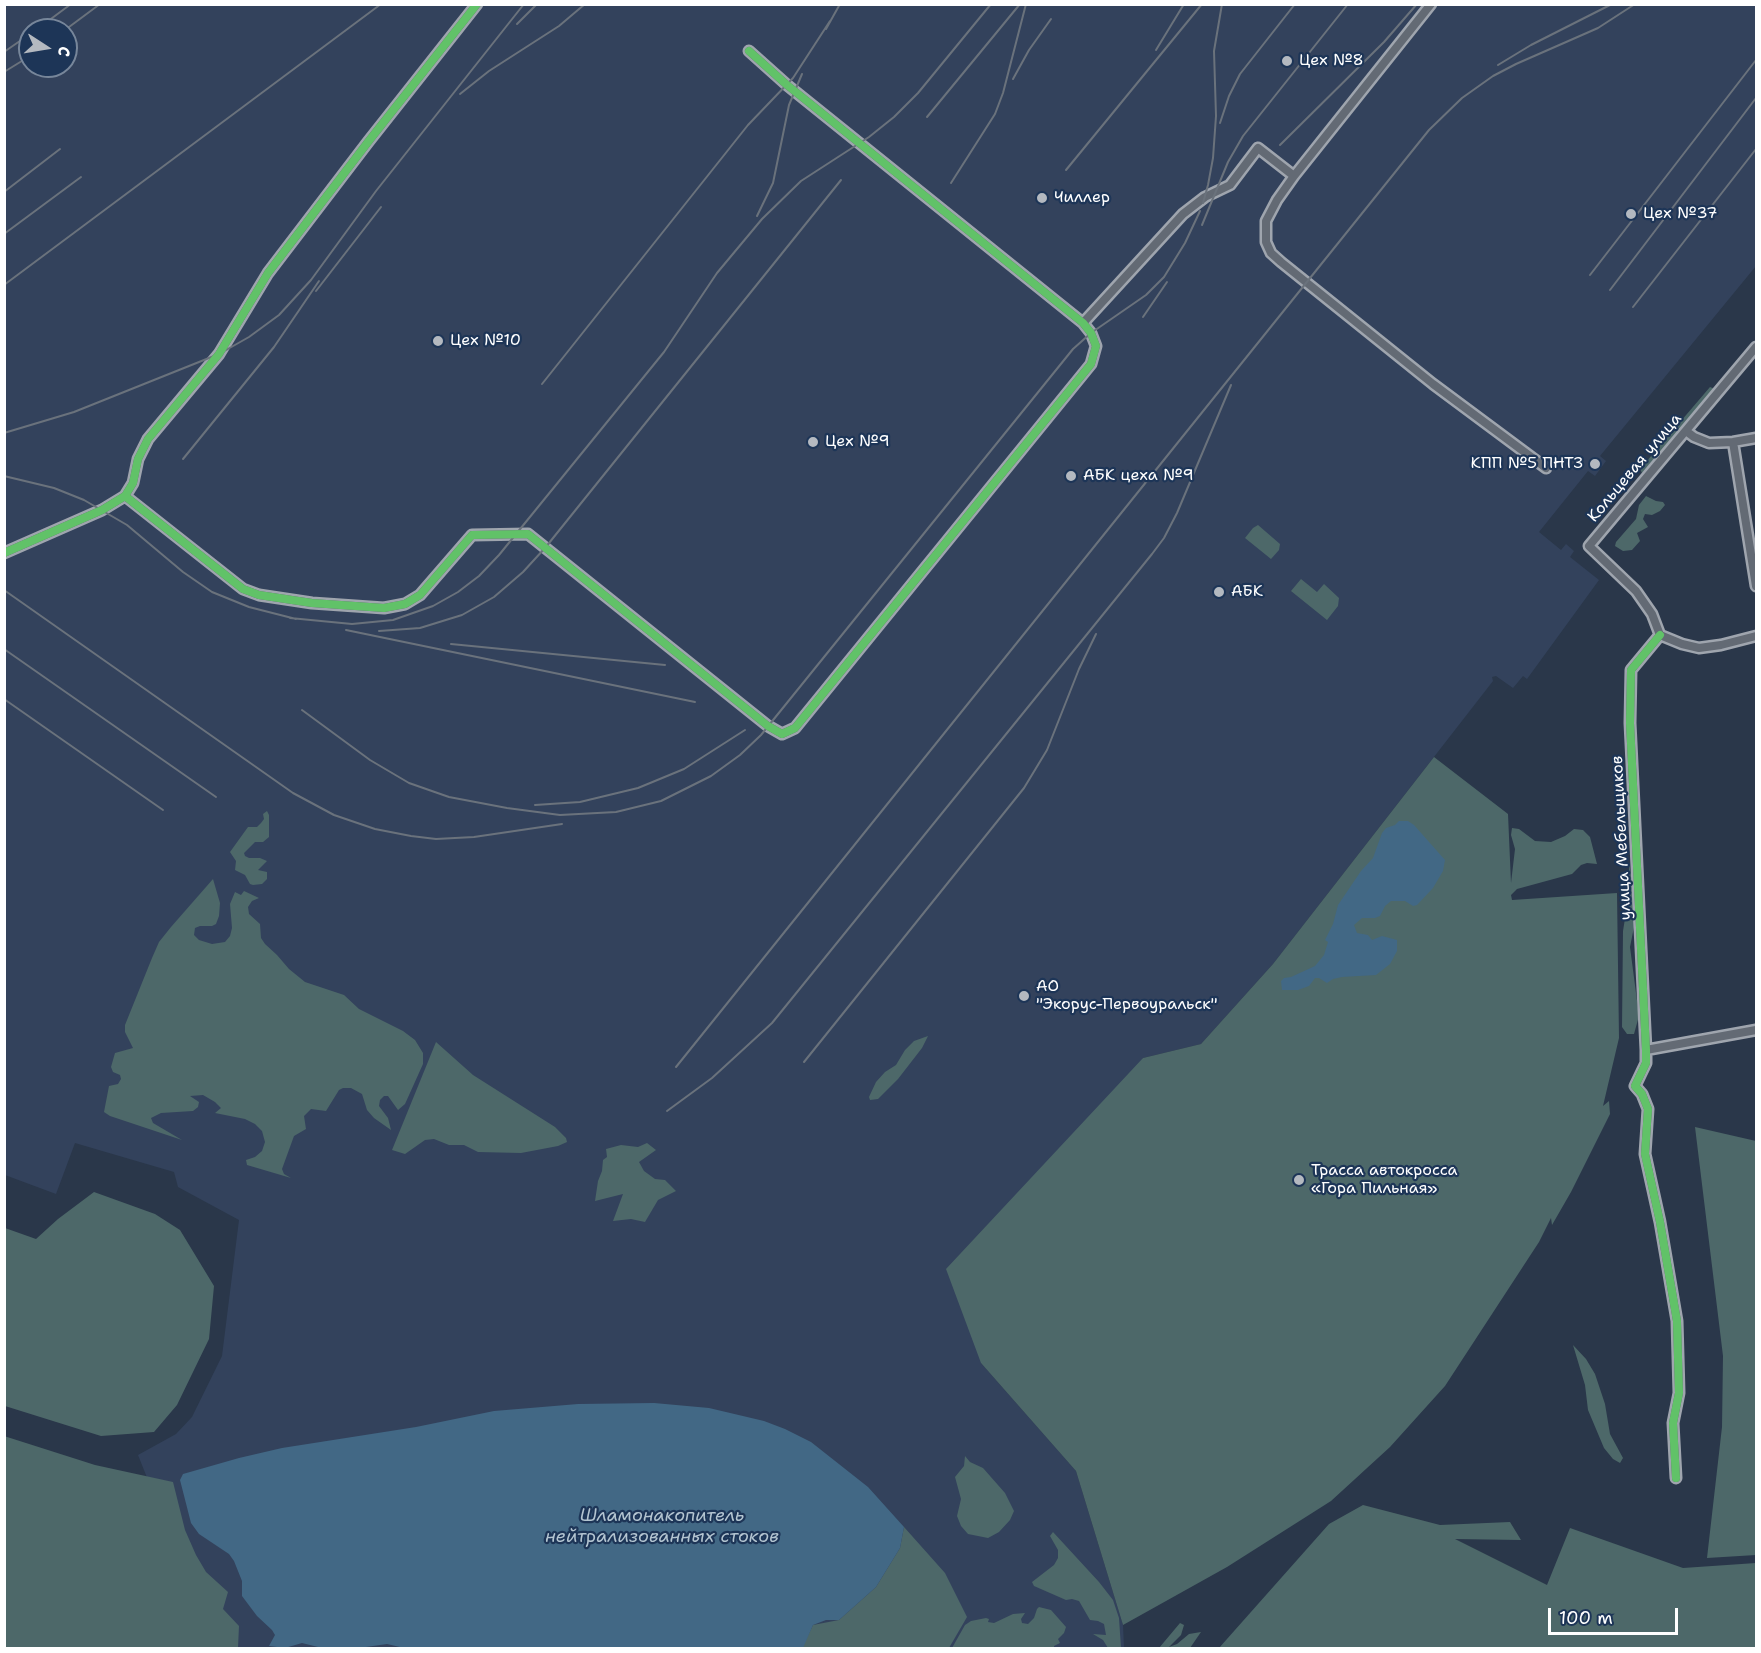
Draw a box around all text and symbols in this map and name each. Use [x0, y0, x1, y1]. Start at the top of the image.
north arrow [18, 18, 78, 78]
text: С [53, 44, 75, 58]
place label: Цех №8 [1299, 51, 1364, 71]
marker: Цех №8 [1280, 54, 1294, 68]
place label: Чиллер [1054, 188, 1110, 208]
marker: Чиллер [1035, 191, 1049, 205]
place label: Цех №37 [1643, 204, 1717, 224]
marker: Цех №37 [1624, 207, 1638, 221]
place label: Цех №10 [450, 331, 521, 351]
marker: Цех №10 [431, 334, 445, 348]
street label: Кольцевая улица [1584, 410, 1686, 526]
place label: Цех №9 [825, 432, 890, 452]
marker: Цех №9 [806, 435, 820, 449]
place label: КПП №5 ПНТЗ [1471, 454, 1583, 474]
marker: КПП №5 ПНТЗ [1588, 457, 1602, 471]
place label: АБК цеха №9 [1083, 466, 1194, 486]
marker: АБК цеха №9 [1064, 469, 1078, 483]
place label: АБК [1231, 582, 1263, 602]
marker: АБК [1212, 585, 1226, 599]
street label: улица Мебельщиков [1608, 755, 1636, 921]
place label: АО "Экорус-Первоуральск" [1036, 977, 1218, 1015]
marker: АО "Экорус-Первоуральск" [1017, 989, 1031, 1003]
place label: Трасса автокросса «Гора Пильная» [1311, 1161, 1457, 1199]
marker: Трасса автокросса «Гора Пильная» [1292, 1173, 1306, 1187]
water label: Шламонакопитель нейтрализованных стоков [545, 1505, 779, 1547]
scale bar [1551, 1596, 1682, 1634]
text: 100 m [1559, 1606, 1613, 1630]

